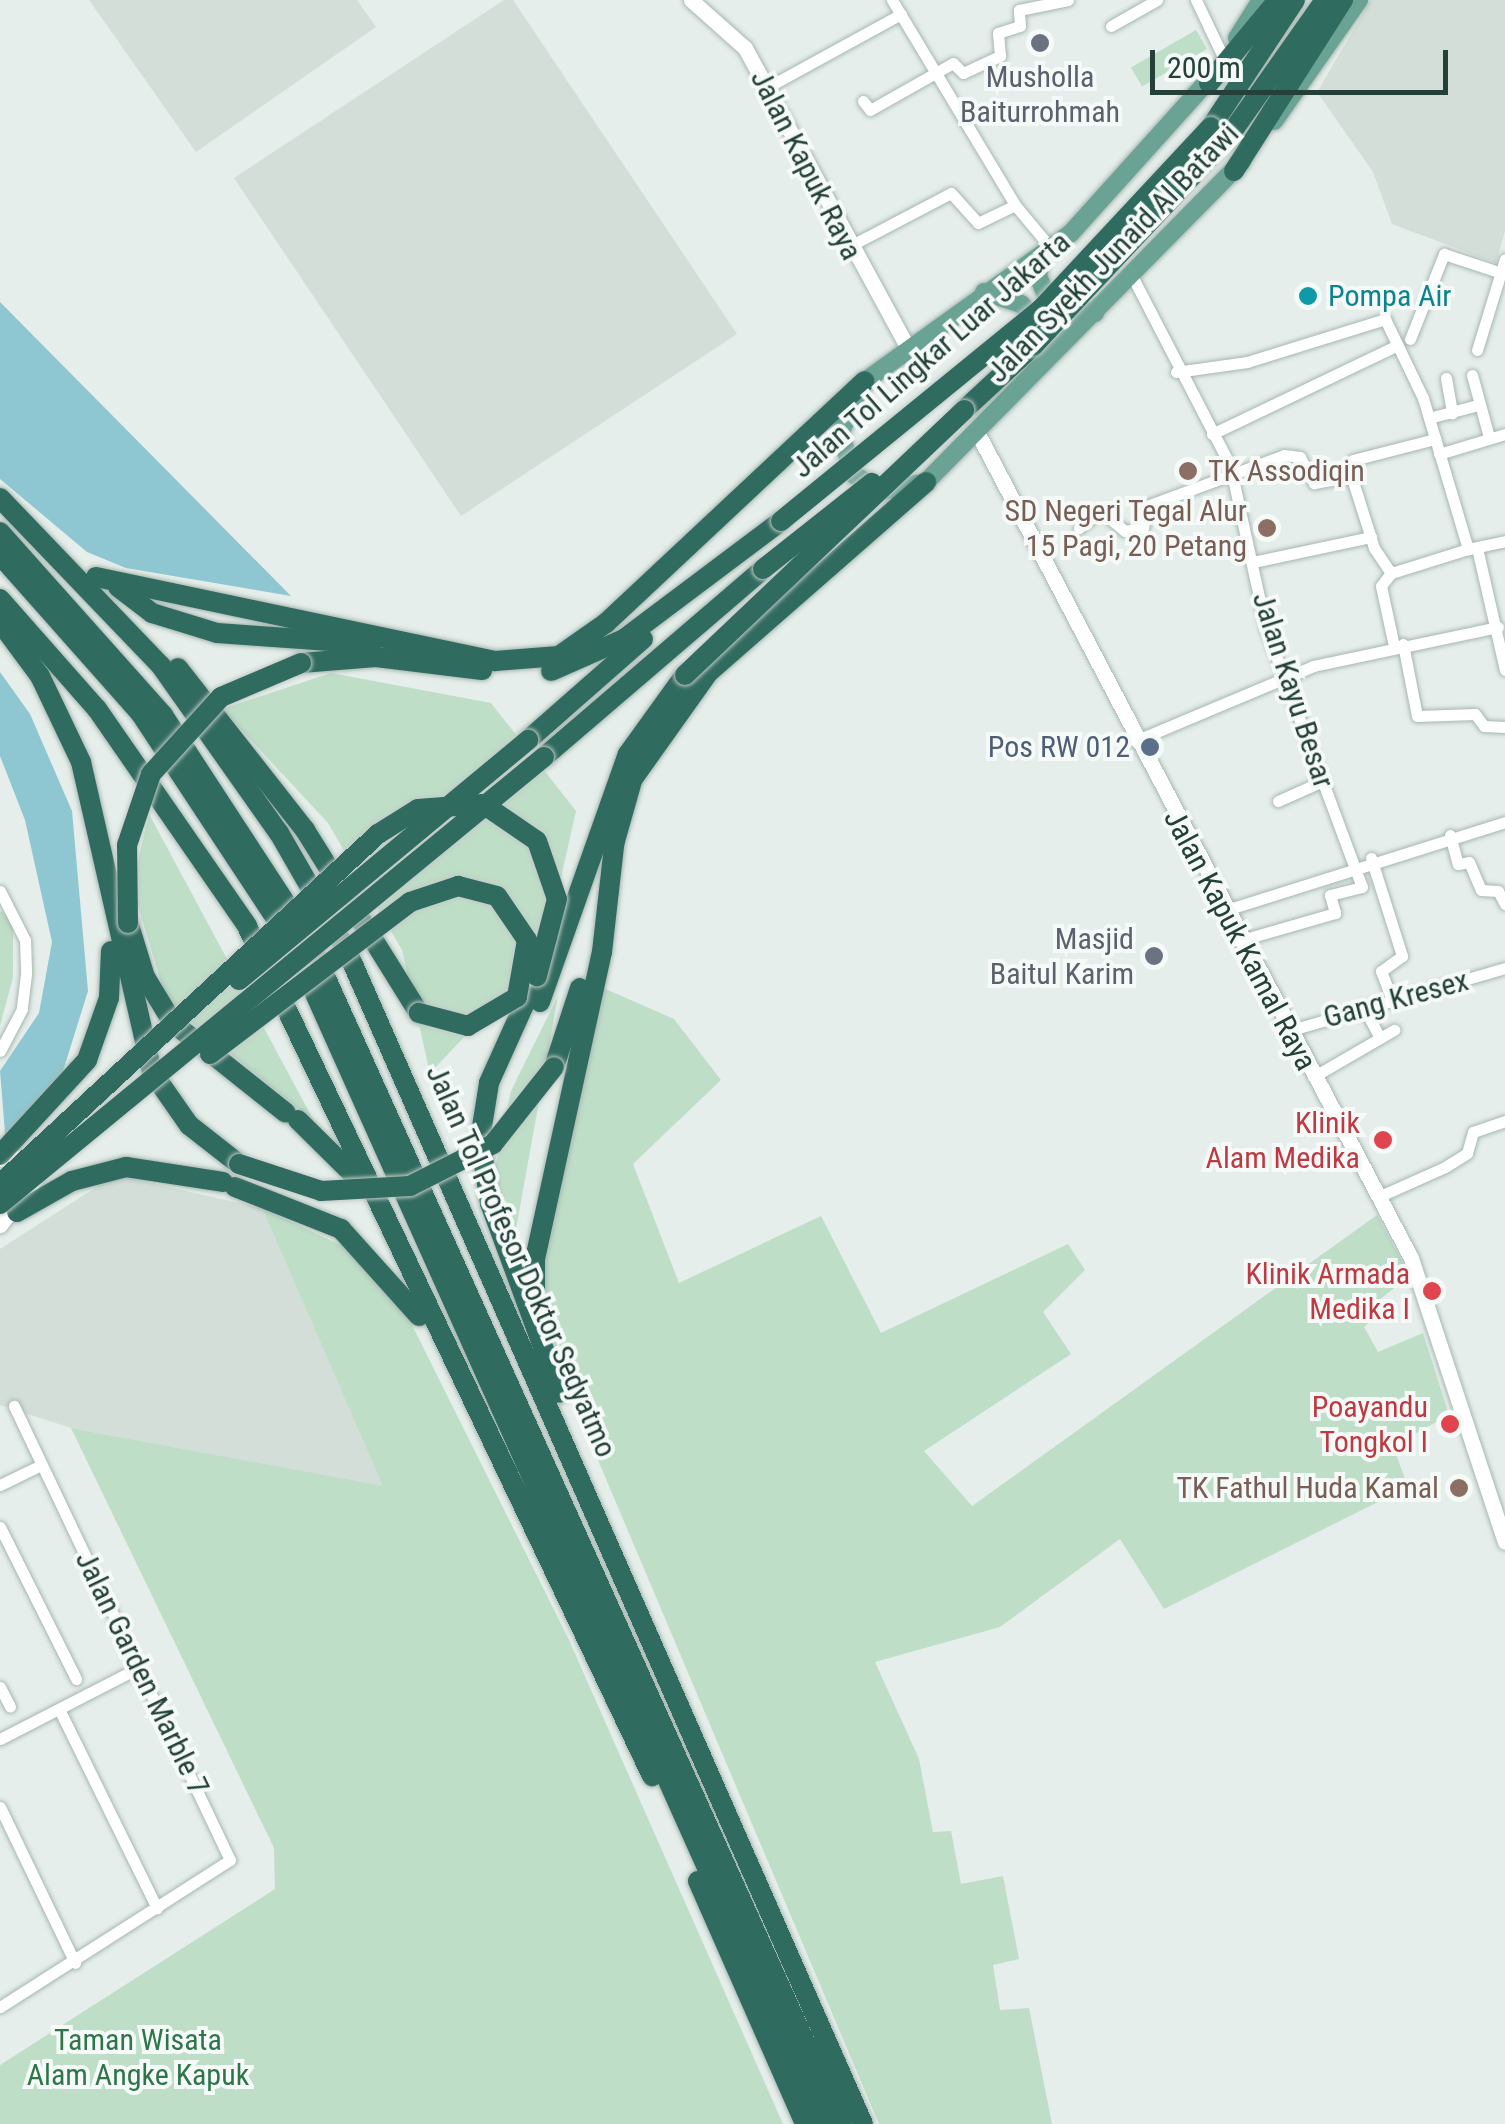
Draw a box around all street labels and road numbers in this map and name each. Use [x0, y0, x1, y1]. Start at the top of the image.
street label: Jalan Kapuk Raya [743, 64, 869, 266]
street label: Jalan Syekh Junaid Al Batawi [980, 116, 1246, 390]
street label: Jalan Tol Lingkar Luar Jakarta [784, 224, 1078, 486]
street label: Jalan Kayu Besar [1244, 588, 1342, 792]
street label: Jalan Kapuk Kamal Raya [1156, 803, 1324, 1077]
street label: Gang Kresex [1320, 962, 1472, 1036]
street label: Jalan Tol Profesor Doktor Sedyatmo [418, 1059, 624, 1463]
street label: Jalan Garden Marble 7 [67, 1545, 217, 1801]

